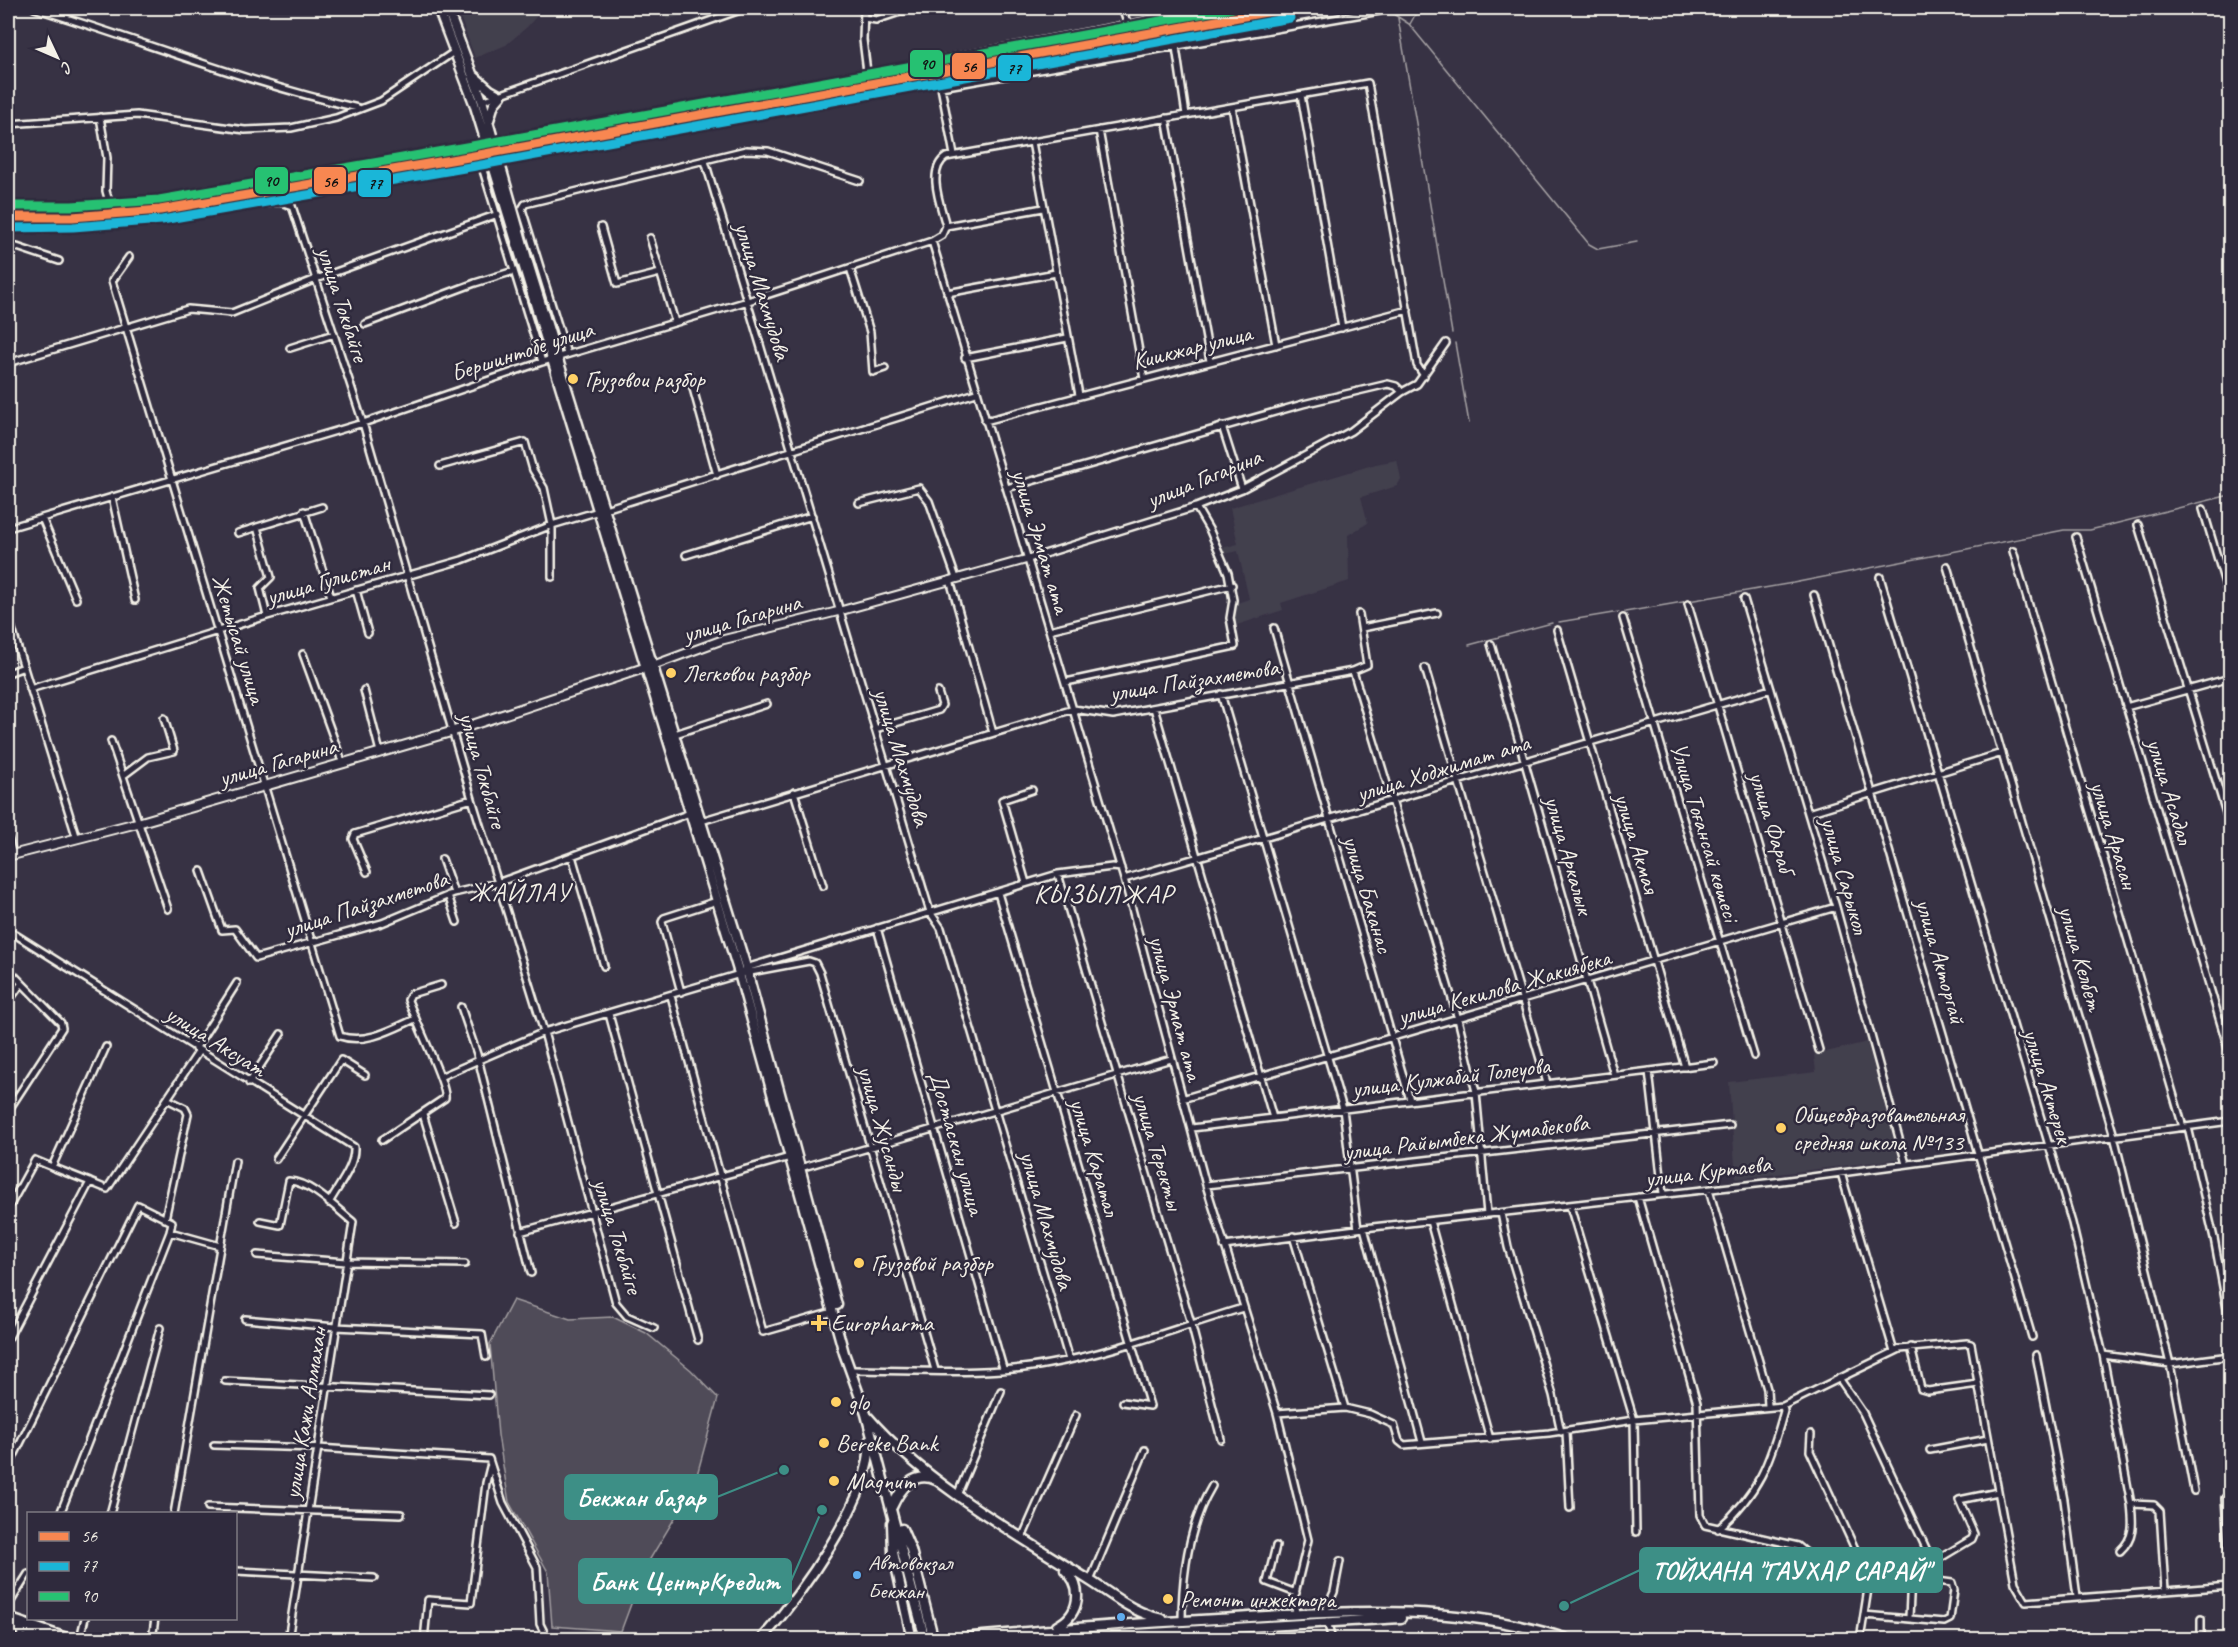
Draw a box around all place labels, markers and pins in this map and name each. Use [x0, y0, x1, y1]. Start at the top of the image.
place label: Грузовои разбор [585, 364, 706, 394]
marker: Грузовои разбор [566, 372, 580, 386]
place label: Легковои разбор [683, 658, 811, 688]
marker: Легковои разбор [664, 666, 678, 680]
place label: Общеобразовательная средняя школа №133 [1793, 1099, 1966, 1157]
marker: Общеобразовательная средняя школа №133 [1774, 1121, 1788, 1135]
place label: Грузовой разбор [871, 1248, 994, 1278]
marker: Грузовой разбор [852, 1256, 866, 1270]
place label: Europharma [831, 1308, 935, 1338]
marker: Europharma [812, 1316, 826, 1330]
place label: glo [848, 1387, 871, 1417]
marker: glo [829, 1395, 843, 1409]
place label: Bereke Bank [836, 1428, 940, 1458]
marker: Bereke Bank [817, 1436, 831, 1450]
place label: Magnum [846, 1466, 916, 1496]
marker: Magnum [827, 1474, 841, 1488]
callout: Бекжан базар [565, 1475, 717, 1519]
callout: ТОЙХАНА "ГАУХАР САРАЙ" [1640, 1548, 1942, 1592]
place label: Автовокзал Бекжан [868, 1549, 954, 1605]
callout: Банк ЦентрКредит [579, 1559, 791, 1603]
marker: Автовокзал Бекжан [851, 1569, 863, 1581]
place label: Ремонт инжектора [1180, 1584, 1337, 1614]
marker: Ремонт инжектора [1161, 1592, 1175, 1606]
unlabelled marker [1115, 1611, 1127, 1623]

